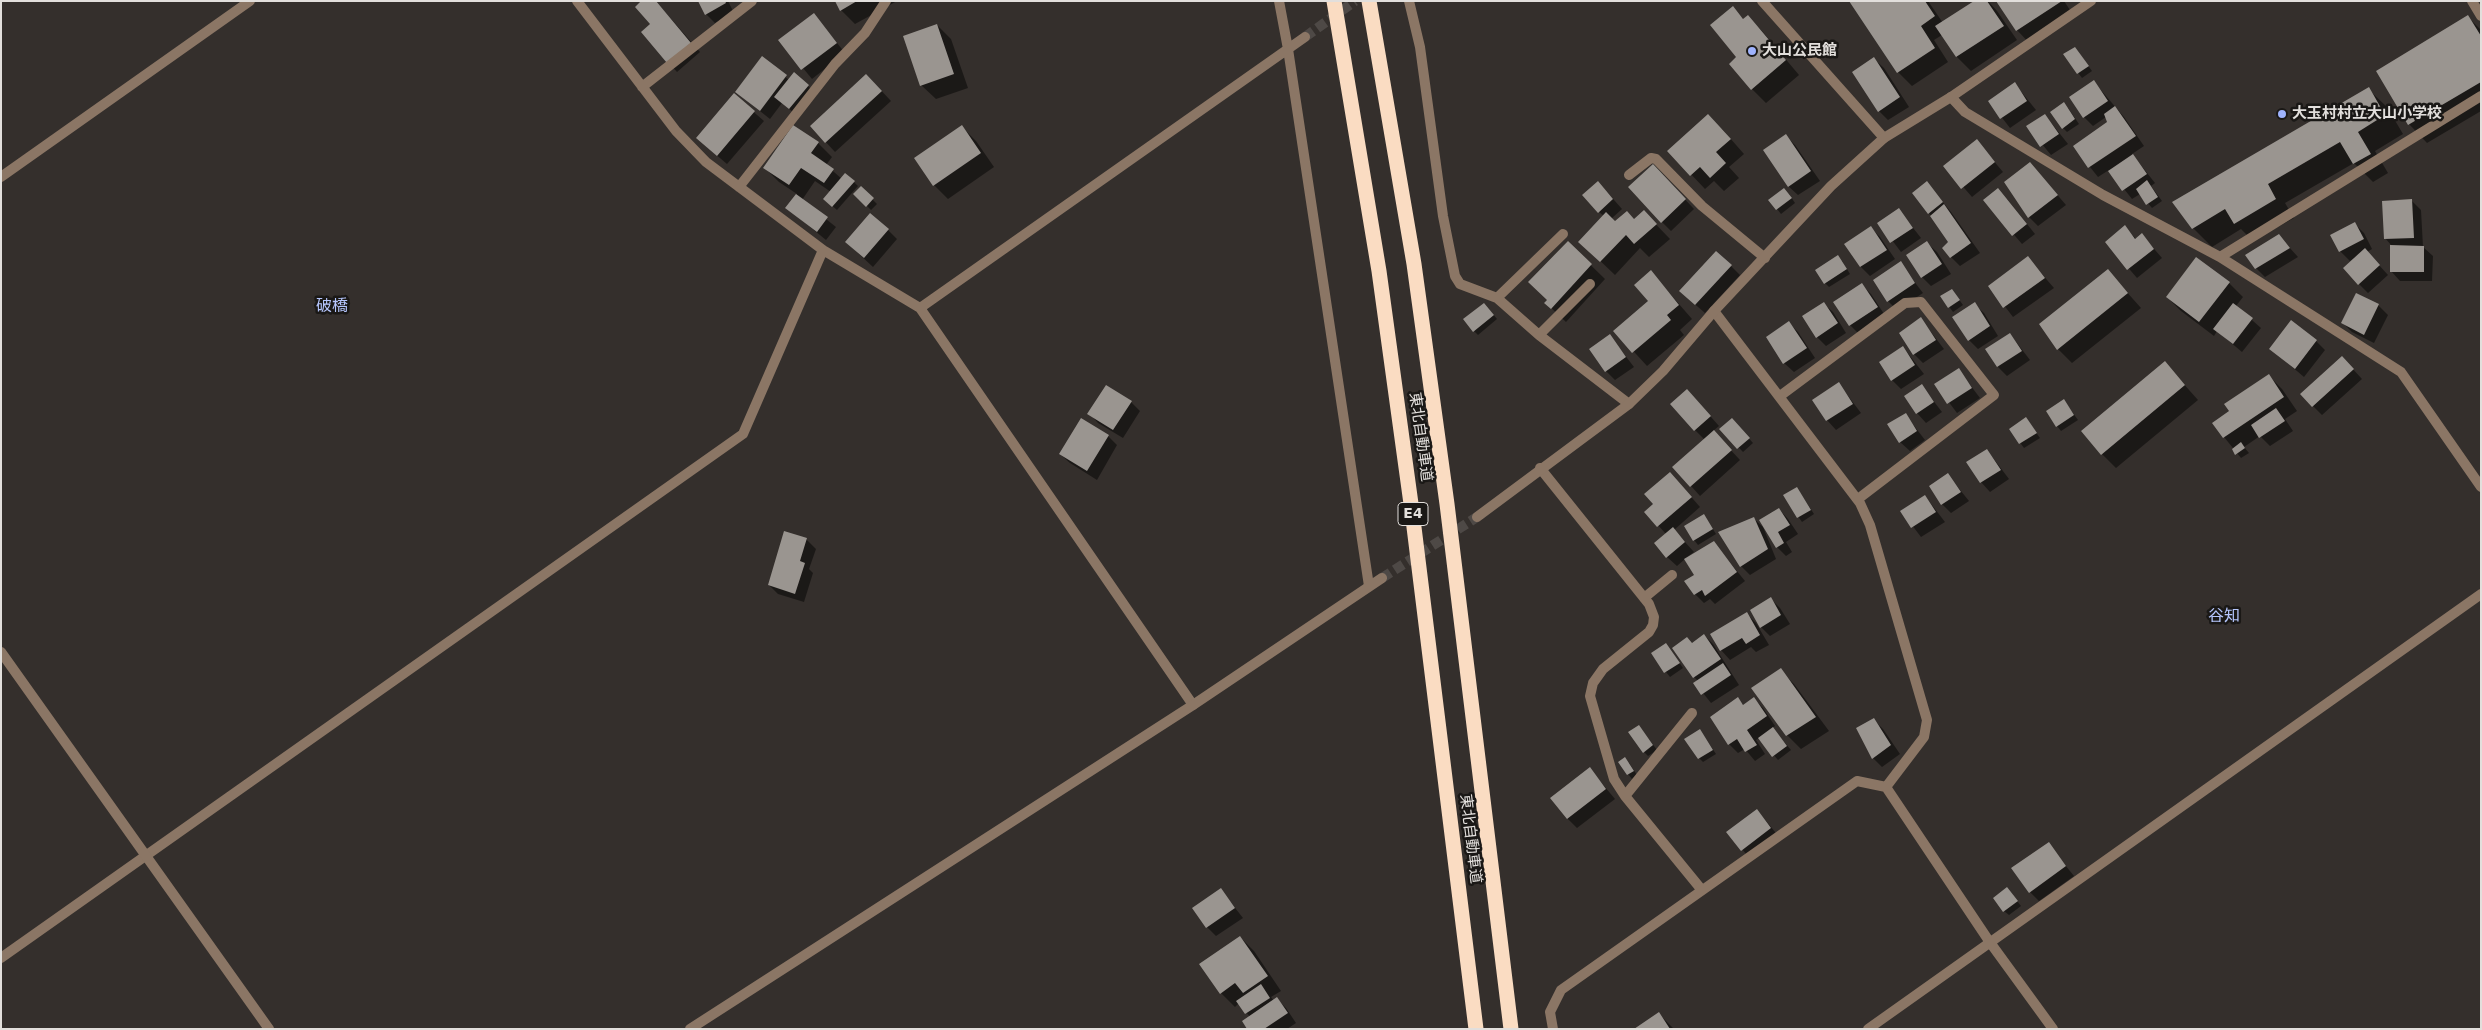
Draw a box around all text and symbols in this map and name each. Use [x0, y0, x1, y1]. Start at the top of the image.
place label: 大山公民館 [1762, 42, 1837, 60]
marker: 大山公民館 [1746, 45, 1758, 57]
place label: 大玉村村立大山小学校 [2292, 105, 2442, 123]
marker: 大玉村村立大山小学校 [2276, 108, 2288, 120]
district label: 破橋 [316, 297, 348, 317]
street label: 東北自動車道 [1405, 391, 1435, 483]
road number: E4 [1398, 502, 1428, 526]
district label: 谷知 [2208, 607, 2240, 627]
street label: 東北自動車道 [1456, 793, 1484, 885]

